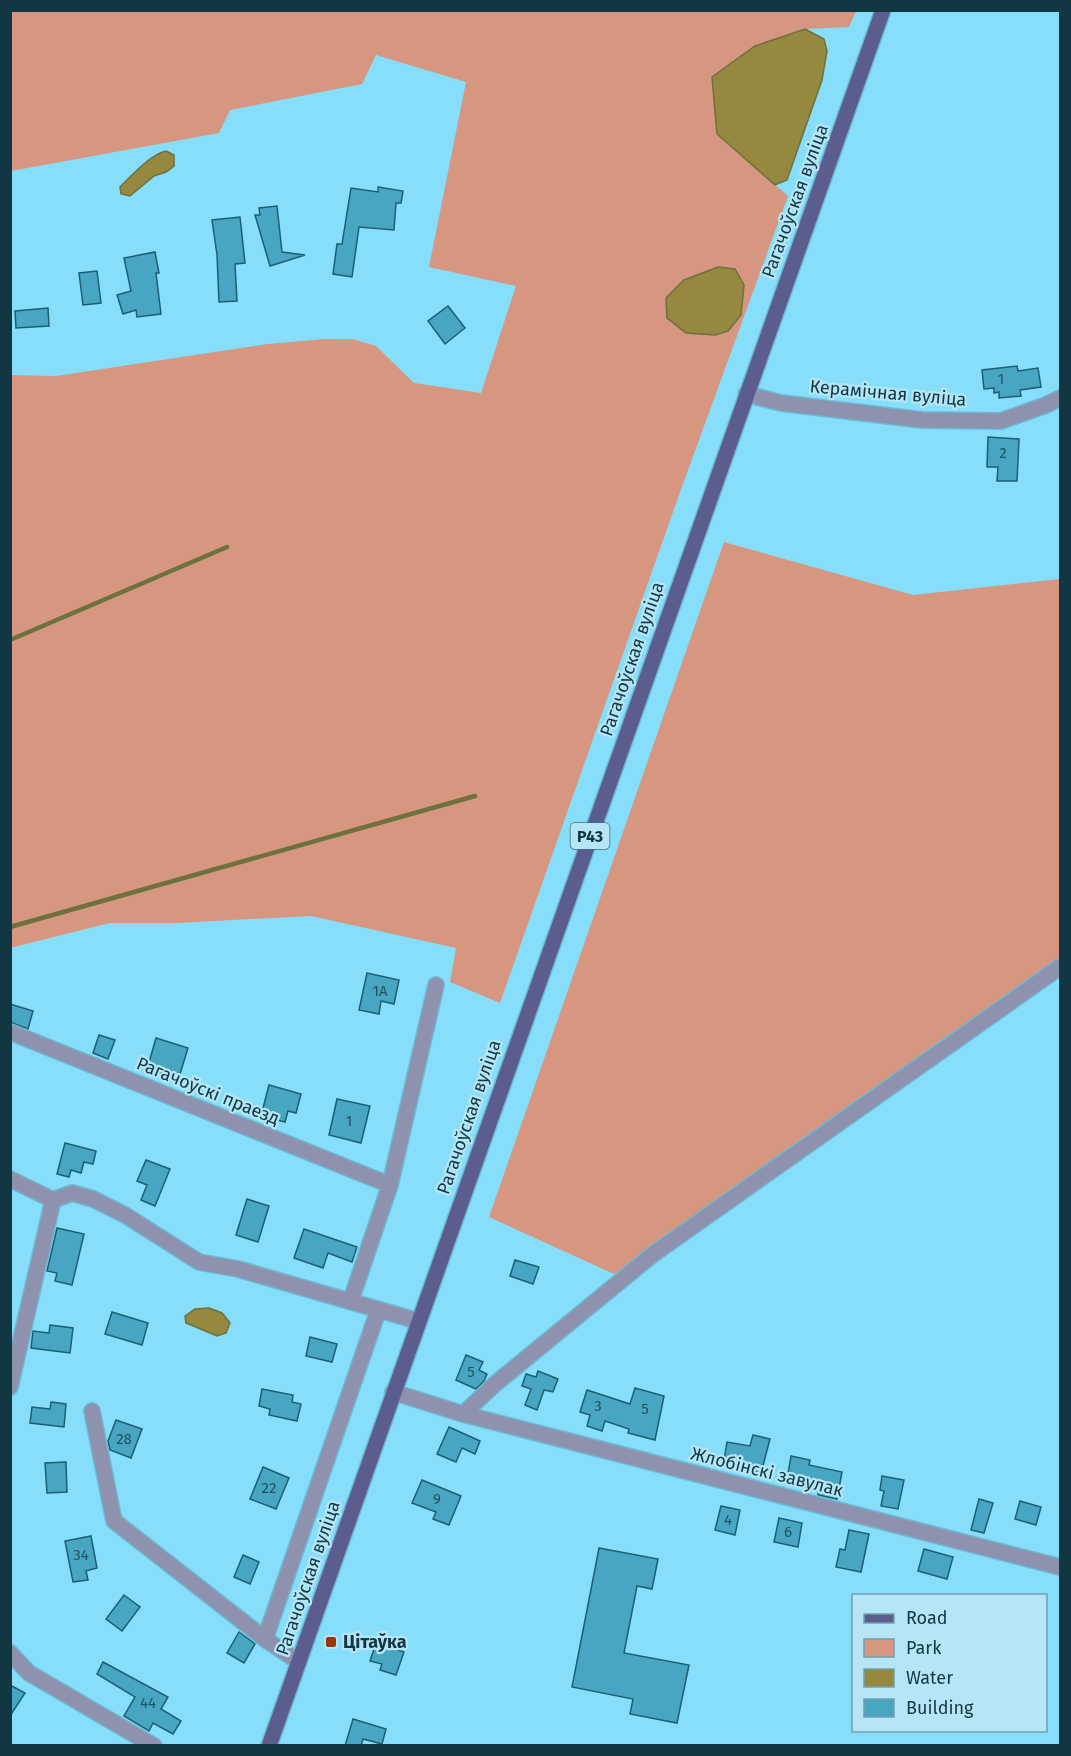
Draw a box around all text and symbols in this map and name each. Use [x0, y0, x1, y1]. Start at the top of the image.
street label: Рагачоўская вуліца [757, 121, 833, 281]
house number: 1 [998, 370, 1004, 388]
street label: Керамічная вуліца [809, 375, 967, 411]
house number: 2 [999, 444, 1007, 462]
street label: Рагачоўская вуліца [595, 579, 669, 739]
road number: Р43 [570, 823, 610, 849]
house number: 1А [372, 982, 388, 1000]
street label: Рагачоўская вуліца [432, 1037, 506, 1197]
street label: Рагачоўскі праезд [133, 1052, 283, 1130]
house number: 1 [346, 1112, 352, 1130]
house number: 5 [467, 1363, 475, 1381]
house number: 3 [594, 1397, 602, 1415]
house number: 5 [641, 1400, 649, 1418]
house number: 28 [116, 1430, 132, 1448]
street label: Жлобінскі завулак [689, 1442, 846, 1502]
house number: 22 [262, 1479, 276, 1497]
house number: 9 [433, 1490, 441, 1508]
street label: Рагачоўская вуліца [271, 1498, 345, 1658]
house number: 4 [724, 1511, 732, 1529]
house number: 6 [784, 1523, 792, 1541]
house number: 34 [73, 1546, 89, 1564]
legend [852, 1594, 1047, 1732]
text: Road [906, 1607, 948, 1629]
place label: Цітаўка [343, 1631, 407, 1653]
marker: Цітаўка [324, 1635, 338, 1649]
text: Park [906, 1637, 942, 1659]
text: Water [906, 1667, 953, 1689]
house number: 44 [140, 1694, 156, 1712]
text: Building [906, 1697, 974, 1719]

